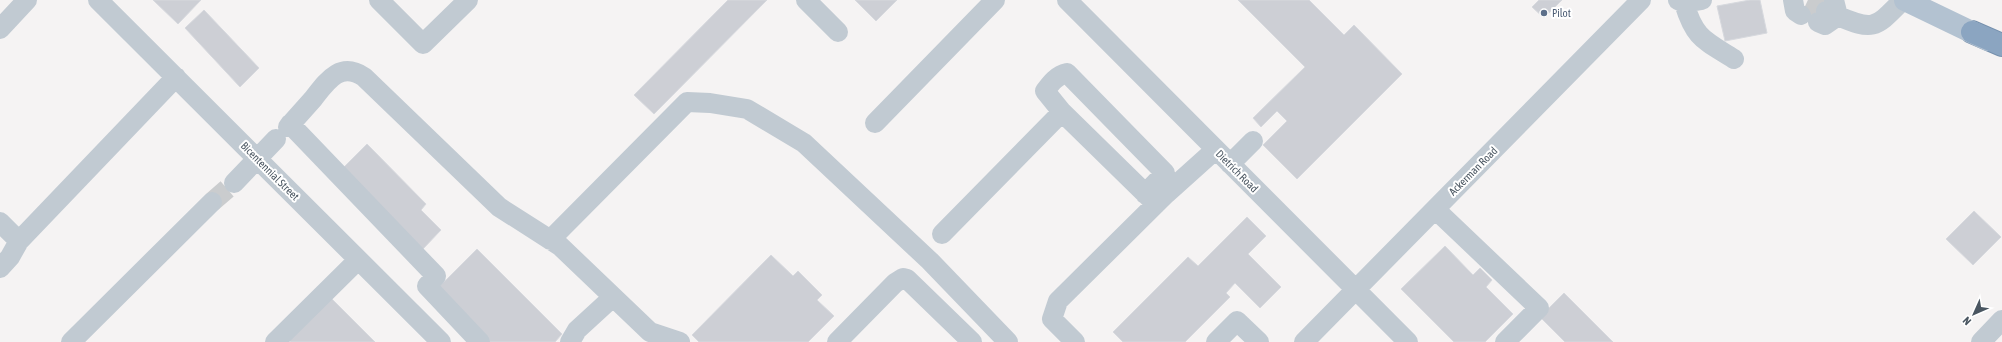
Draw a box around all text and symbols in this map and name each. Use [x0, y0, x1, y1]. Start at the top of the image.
place label: Pilot [1552, 7, 1571, 19]
marker: Pilot [1539, 8, 1549, 18]
street label: Bicentennial Street [239, 140, 301, 202]
street label: Ackerman Road [1446, 144, 1500, 198]
street label: Dietrich Road [1213, 147, 1261, 195]
north arrow [1954, 294, 1994, 334]
text: N [1960, 315, 1973, 328]

